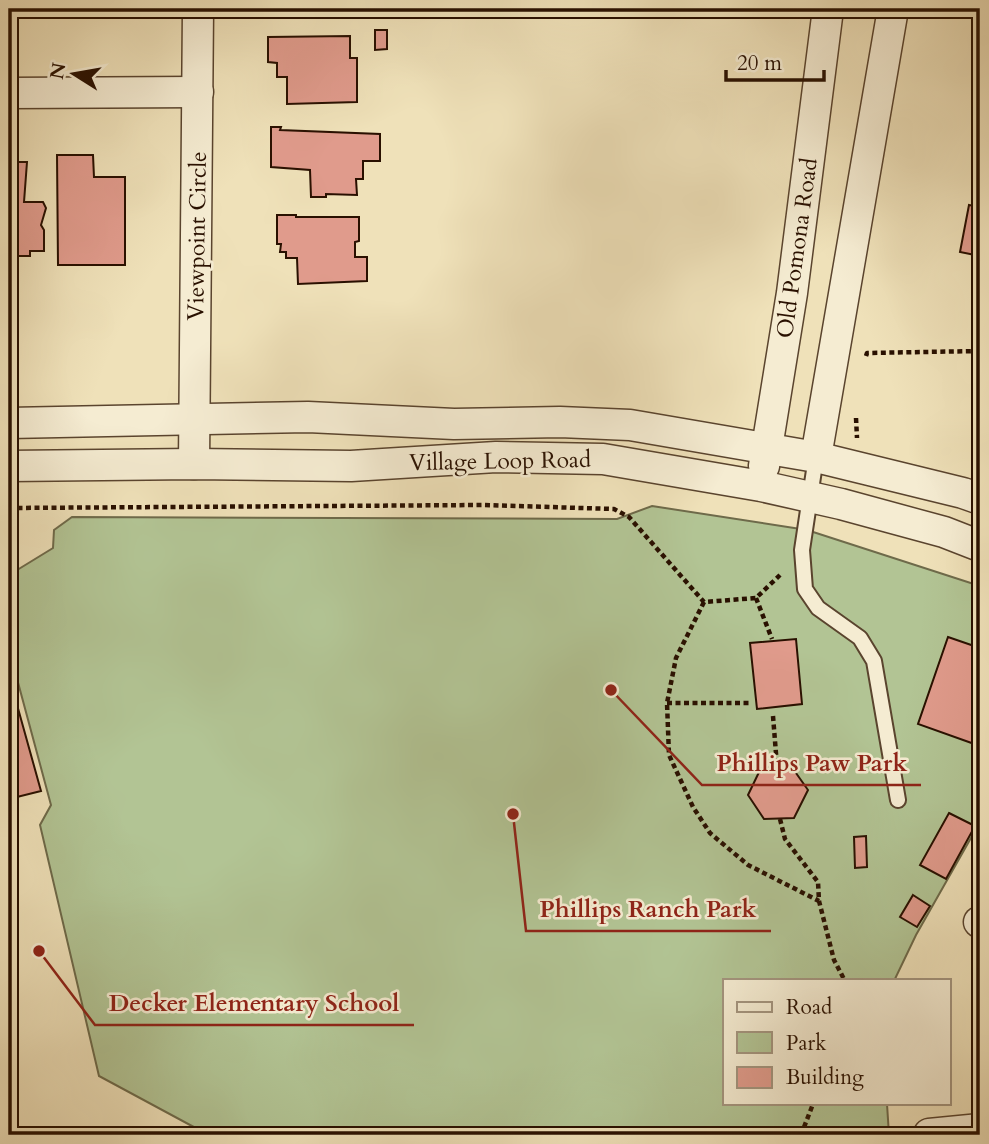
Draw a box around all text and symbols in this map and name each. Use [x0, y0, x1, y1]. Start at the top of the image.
north arrow [38, 38, 108, 108]
scale bar [726, 38, 824, 82]
text: 20 m [737, 49, 782, 78]
text: N [44, 60, 73, 82]
street label: Viewpoint Circle [180, 151, 214, 321]
street label: Old Pomona Road [769, 155, 825, 340]
street label: Village Loop Road [409, 444, 592, 478]
callout: Phillips Paw Park [702, 740, 921, 785]
text: Phillips Paw Park [717, 747, 907, 780]
callout: Phillips Ranch Park [526, 886, 771, 931]
text: Phillips Ranch Park [539, 893, 757, 926]
legend [723, 979, 950, 1106]
callout: Decker Elementary School [95, 980, 414, 1025]
text: Decker Elementary School [109, 987, 399, 1020]
text: Road [786, 993, 832, 1022]
text: Park [786, 1029, 827, 1058]
text: Building [786, 1063, 864, 1092]

